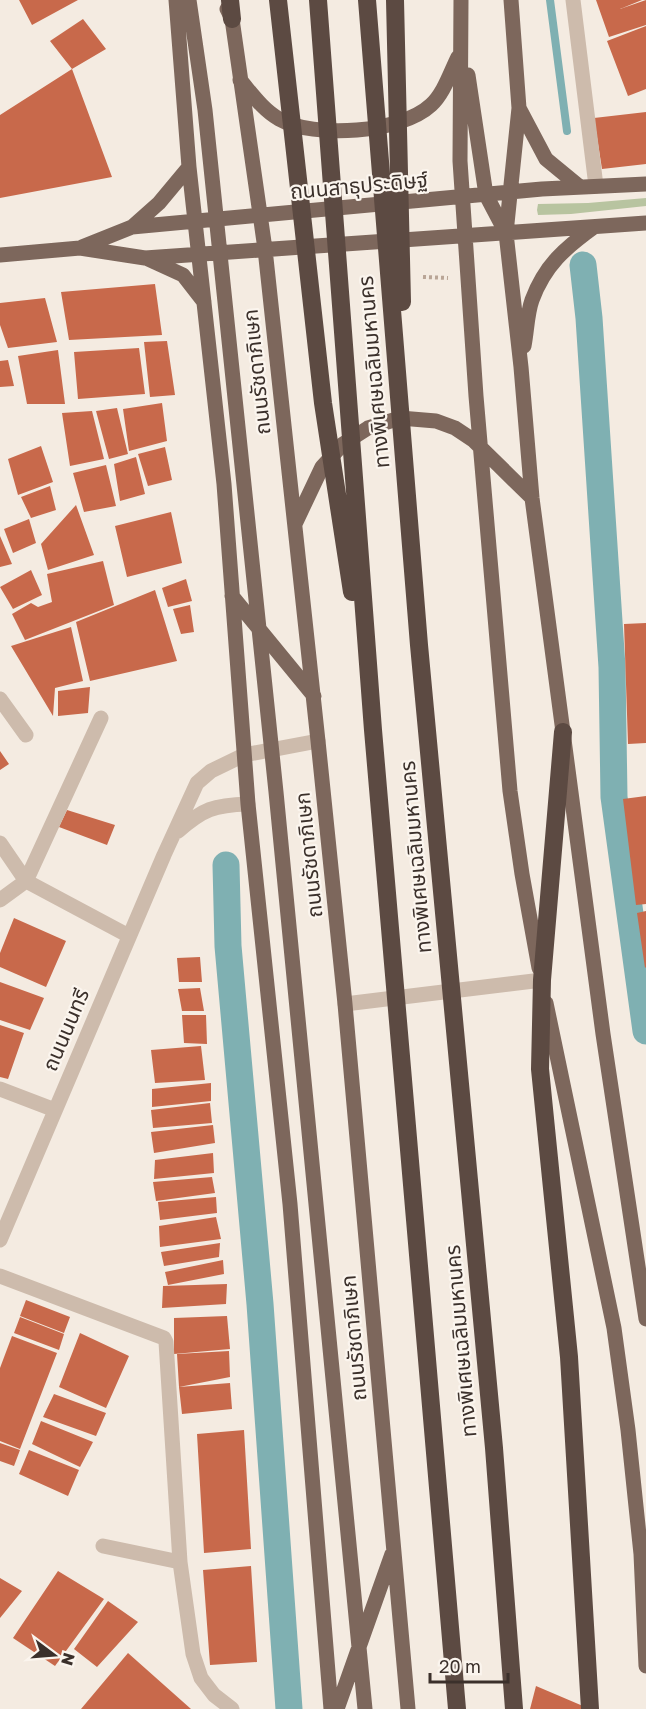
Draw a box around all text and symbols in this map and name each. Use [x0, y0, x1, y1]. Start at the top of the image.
street label: ถนนสาธุประดิษฐ์ [289, 166, 429, 205]
street label: ทางพิเศษเฉลิมมหานคร [352, 275, 394, 469]
street label: ถนนรัชดาภิเษก [236, 308, 276, 436]
street label: ทางพิเศษเฉลิมมหานคร [394, 760, 436, 954]
street label: ถนนรัชดาภิเษก [288, 791, 328, 919]
street label: ถนนนนทรี [36, 984, 94, 1075]
street label: ทางพิเศษเฉลิมมหานคร [439, 1244, 481, 1438]
street label: ถนนรัชดาภิเษก [335, 1274, 371, 1402]
north arrow [24, 1625, 84, 1685]
scale bar [430, 1646, 508, 1684]
text: N [57, 1651, 80, 1668]
text: 20 m [439, 1655, 481, 1677]

